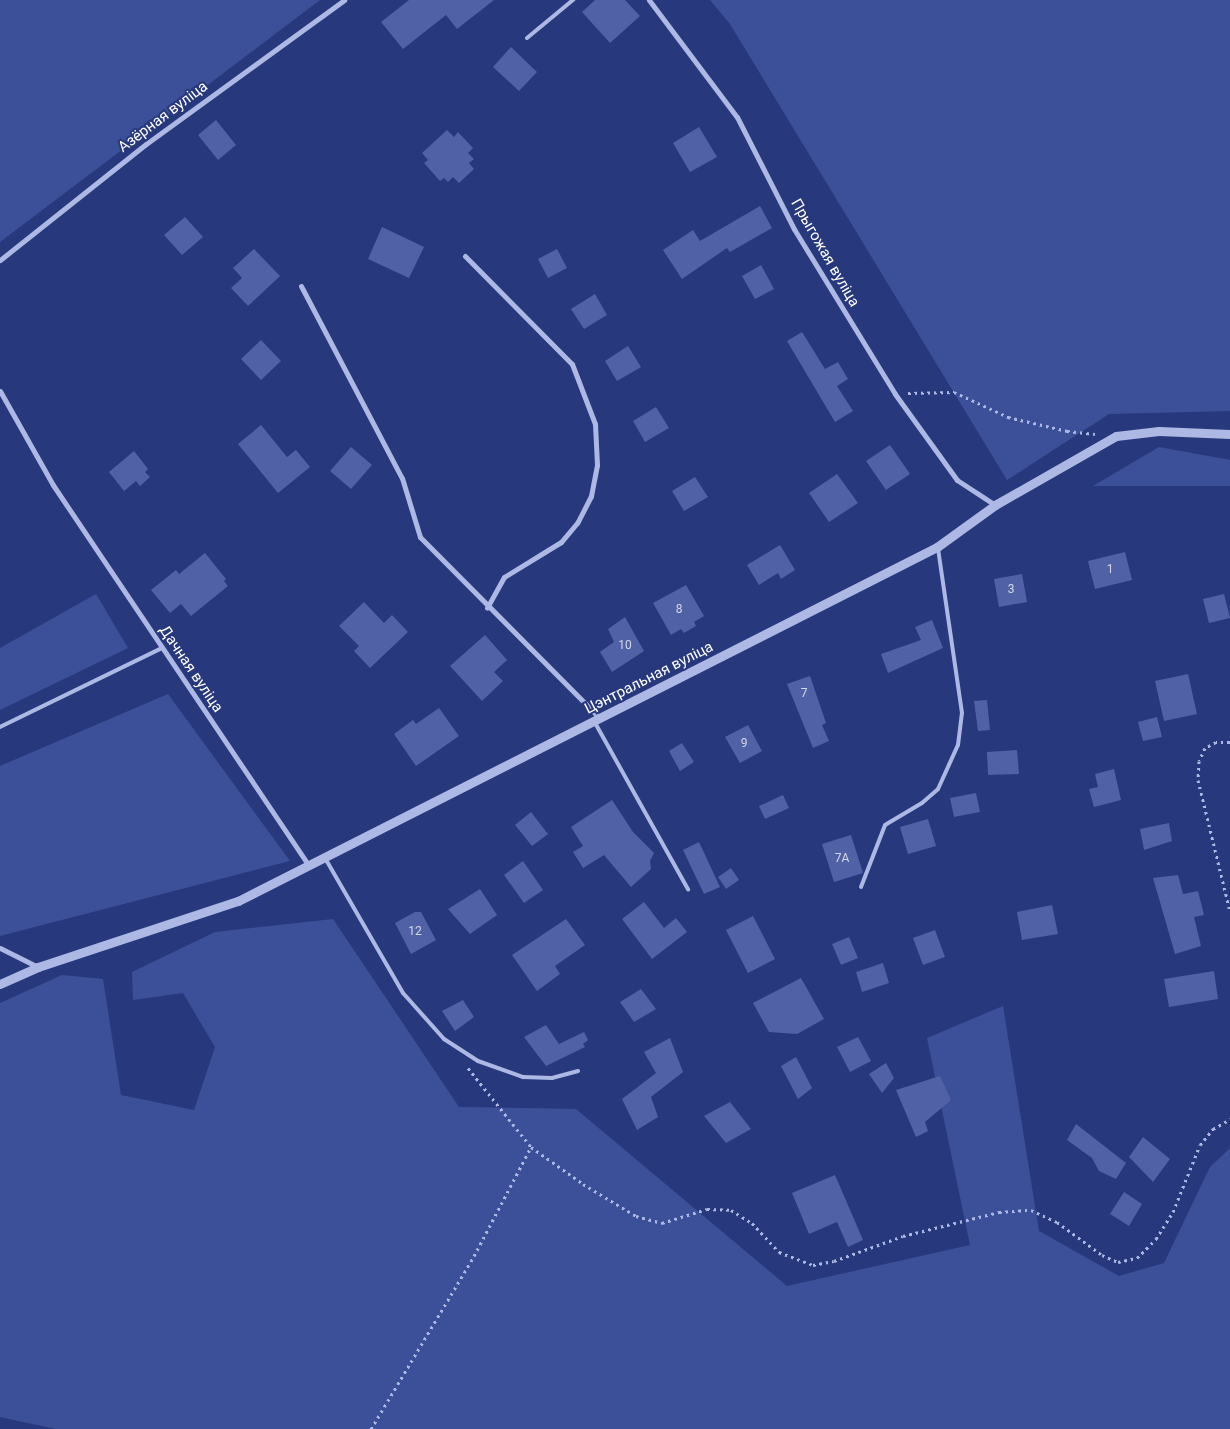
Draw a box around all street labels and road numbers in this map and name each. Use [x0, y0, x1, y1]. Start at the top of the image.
street label: Азёрная вуліца [115, 78, 211, 156]
street label: Прыгожая вуліца [787, 196, 863, 310]
street label: Дачная вуліца [155, 622, 227, 716]
street label: Цэнтральная вуліца [582, 638, 716, 718]

